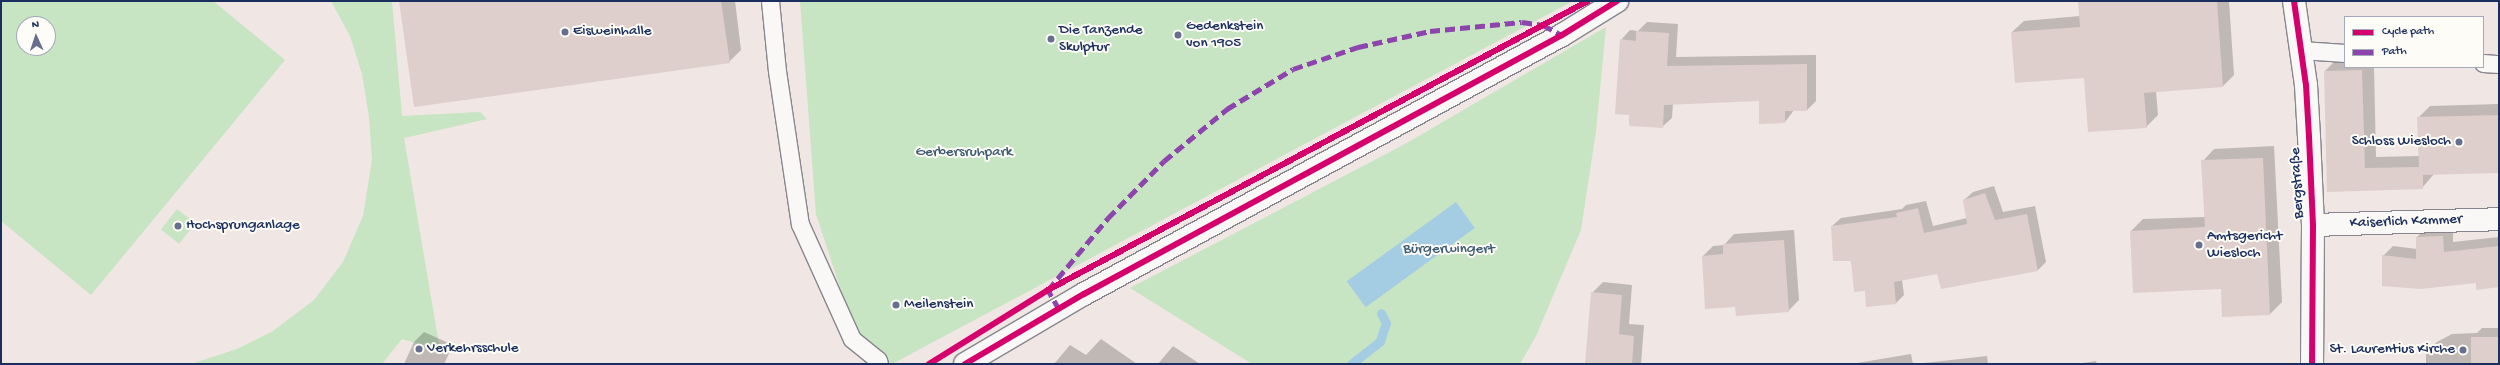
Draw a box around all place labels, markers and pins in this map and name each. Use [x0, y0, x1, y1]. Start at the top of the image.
place label: Gedenkstein von 1905 [1186, 17, 1263, 52]
place label: Die Tanzende Skulptur [1059, 21, 1143, 56]
place label: Eisweinhalle [573, 23, 652, 41]
marker: Eisweinhalle [560, 27, 570, 37]
marker: Gedenkstein von 1905 [1173, 30, 1183, 40]
marker: Die Tanzende Skulptur [1046, 34, 1056, 44]
place label: Schloss Wiesloch [2352, 133, 2451, 151]
marker: Schloss Wiesloch [2454, 137, 2464, 147]
place label: Hochsprunganlage [186, 217, 300, 235]
marker: Hochsprunganlage [173, 221, 183, 231]
place label: Amtsgericht Wiesloch [2207, 227, 2282, 262]
marker: Amtsgericht Wiesloch [2194, 240, 2204, 250]
place label: Meilenstein [904, 296, 973, 314]
marker: Meilenstein [891, 300, 901, 310]
place label: Verkehrsschule [427, 340, 518, 358]
place label: St. Laurentius Kirche [2329, 341, 2455, 359]
marker: Verkehrsschule [414, 344, 424, 354]
marker: St. Laurentius Kirche [2458, 345, 2468, 355]

